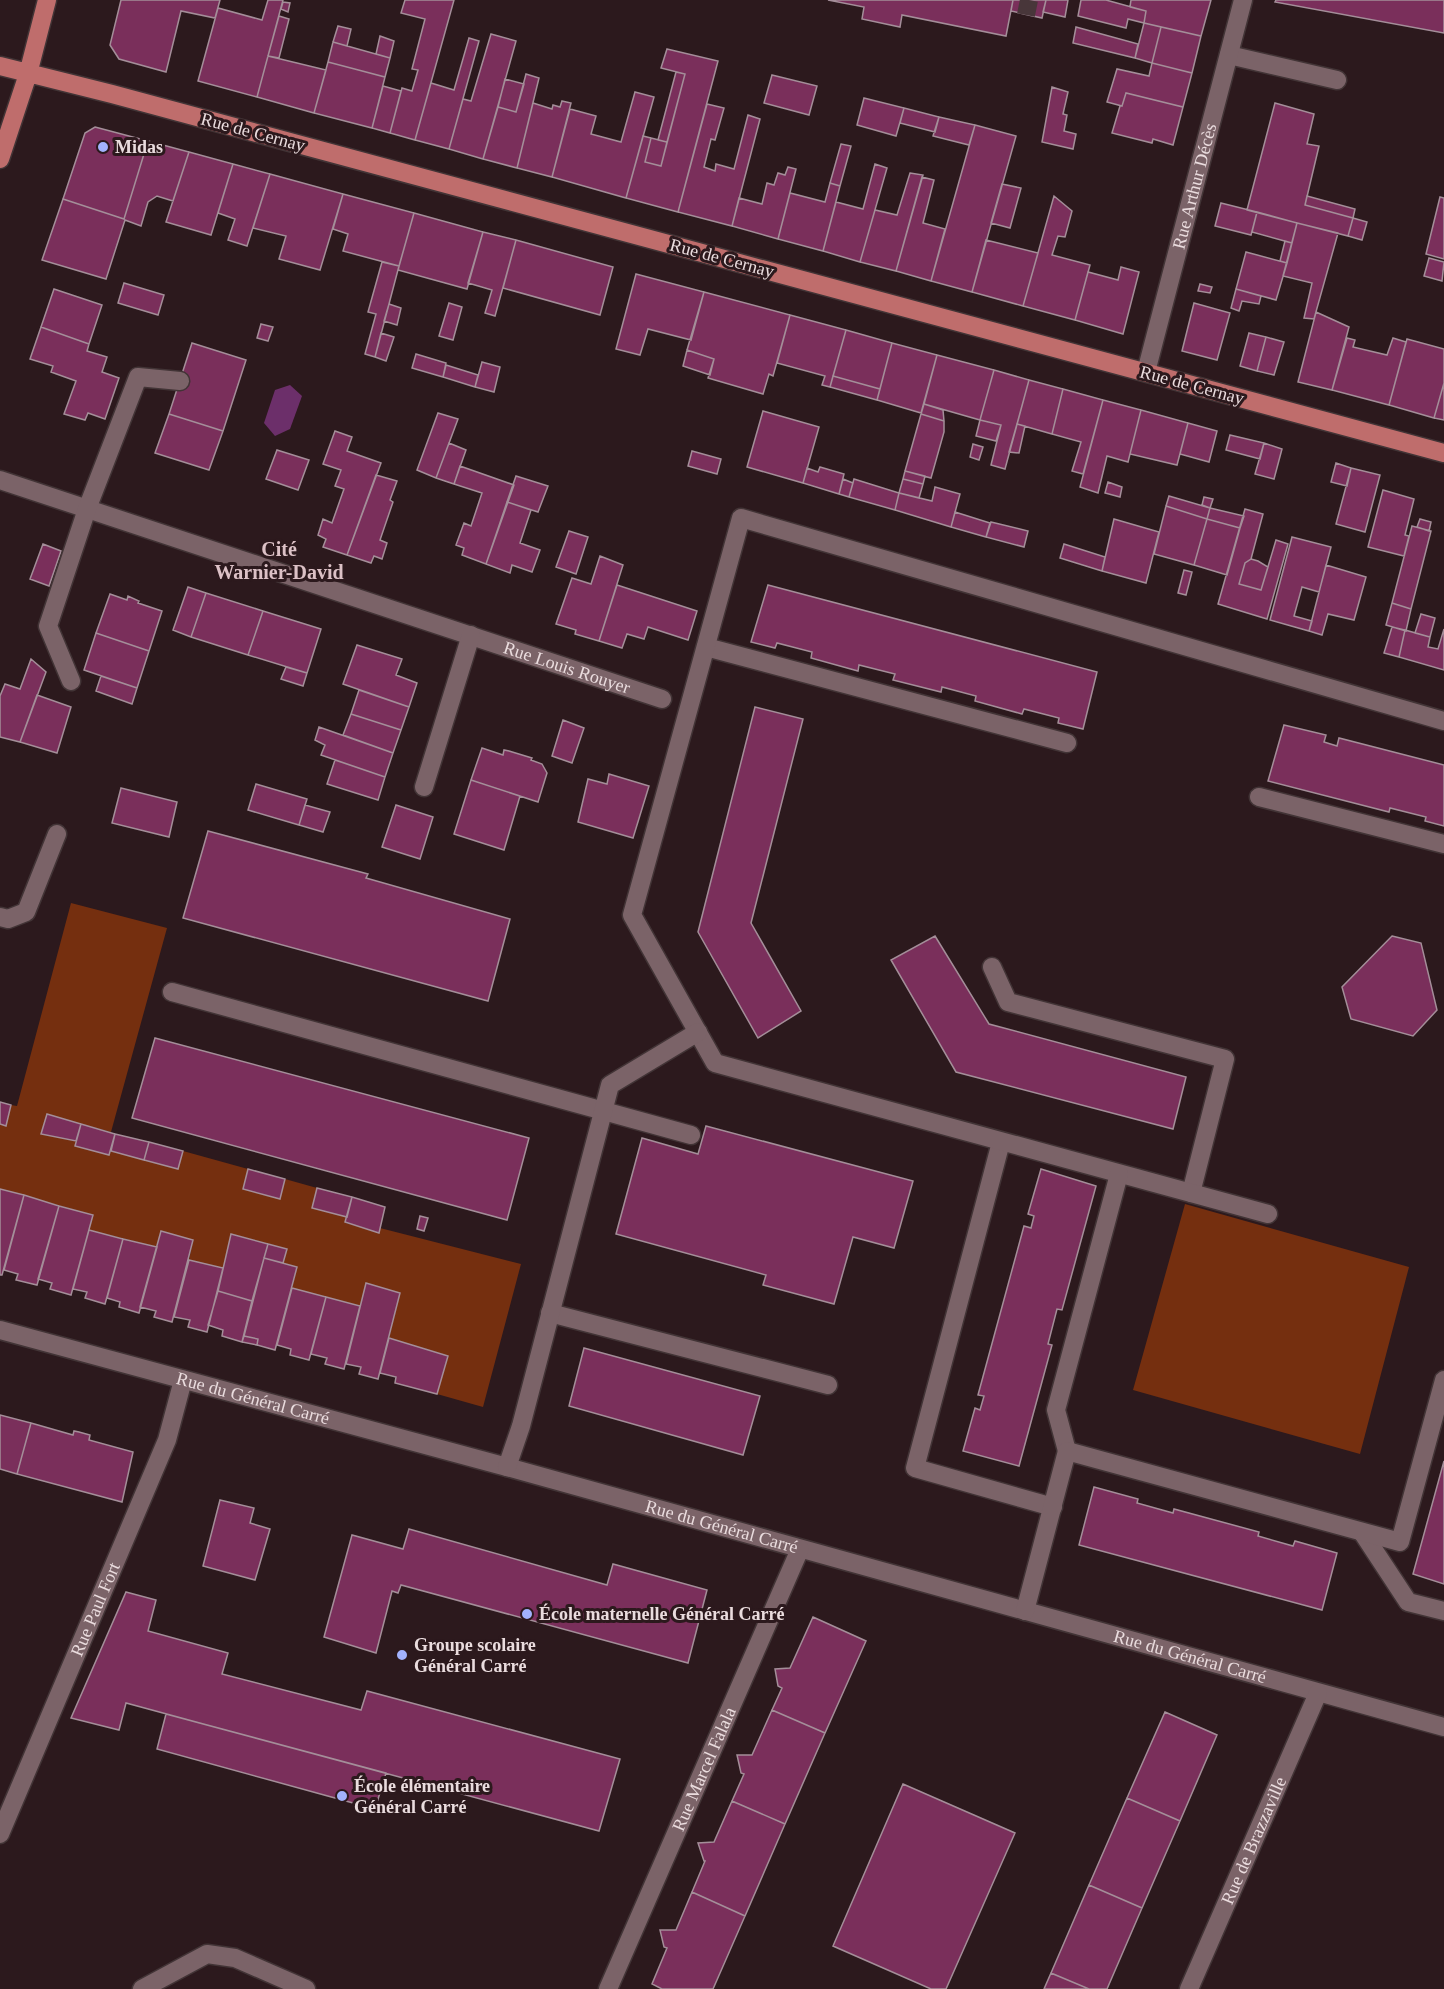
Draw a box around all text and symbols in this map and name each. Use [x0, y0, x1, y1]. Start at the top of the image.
street label: Rue de Cernay [199, 108, 307, 156]
street label: Rue Arthur Décès [1168, 121, 1220, 251]
place label: Midas [115, 137, 163, 157]
marker: Midas [96, 140, 110, 154]
street label: Rue de Cernay [668, 234, 776, 282]
street label: Rue de Cernay [1138, 361, 1246, 409]
district label: Cité Warnier-David [214, 538, 344, 583]
street label: Rue Louis Rouyer [501, 637, 633, 698]
street label: Rue du Général Carré [174, 1368, 332, 1429]
street label: Rue du Général Carré [643, 1496, 800, 1557]
street label: Rue Paul Fort [66, 1559, 124, 1659]
place label: École maternelle Général Carré [539, 1603, 784, 1624]
marker: École maternelle Général Carré [520, 1607, 534, 1621]
street label: Rue du Général Carré [1111, 1626, 1269, 1687]
place label: Groupe scolaire Général Carré [414, 1635, 536, 1676]
marker: Groupe scolaire Général Carré [395, 1648, 409, 1662]
street label: Rue Marcel Falala [668, 1704, 740, 1834]
street label: Rue de Brazzaville [1217, 1774, 1290, 1907]
place label: École élémentaire Général Carré [354, 1775, 490, 1817]
marker: École élémentaire Général Carré [335, 1789, 349, 1803]

